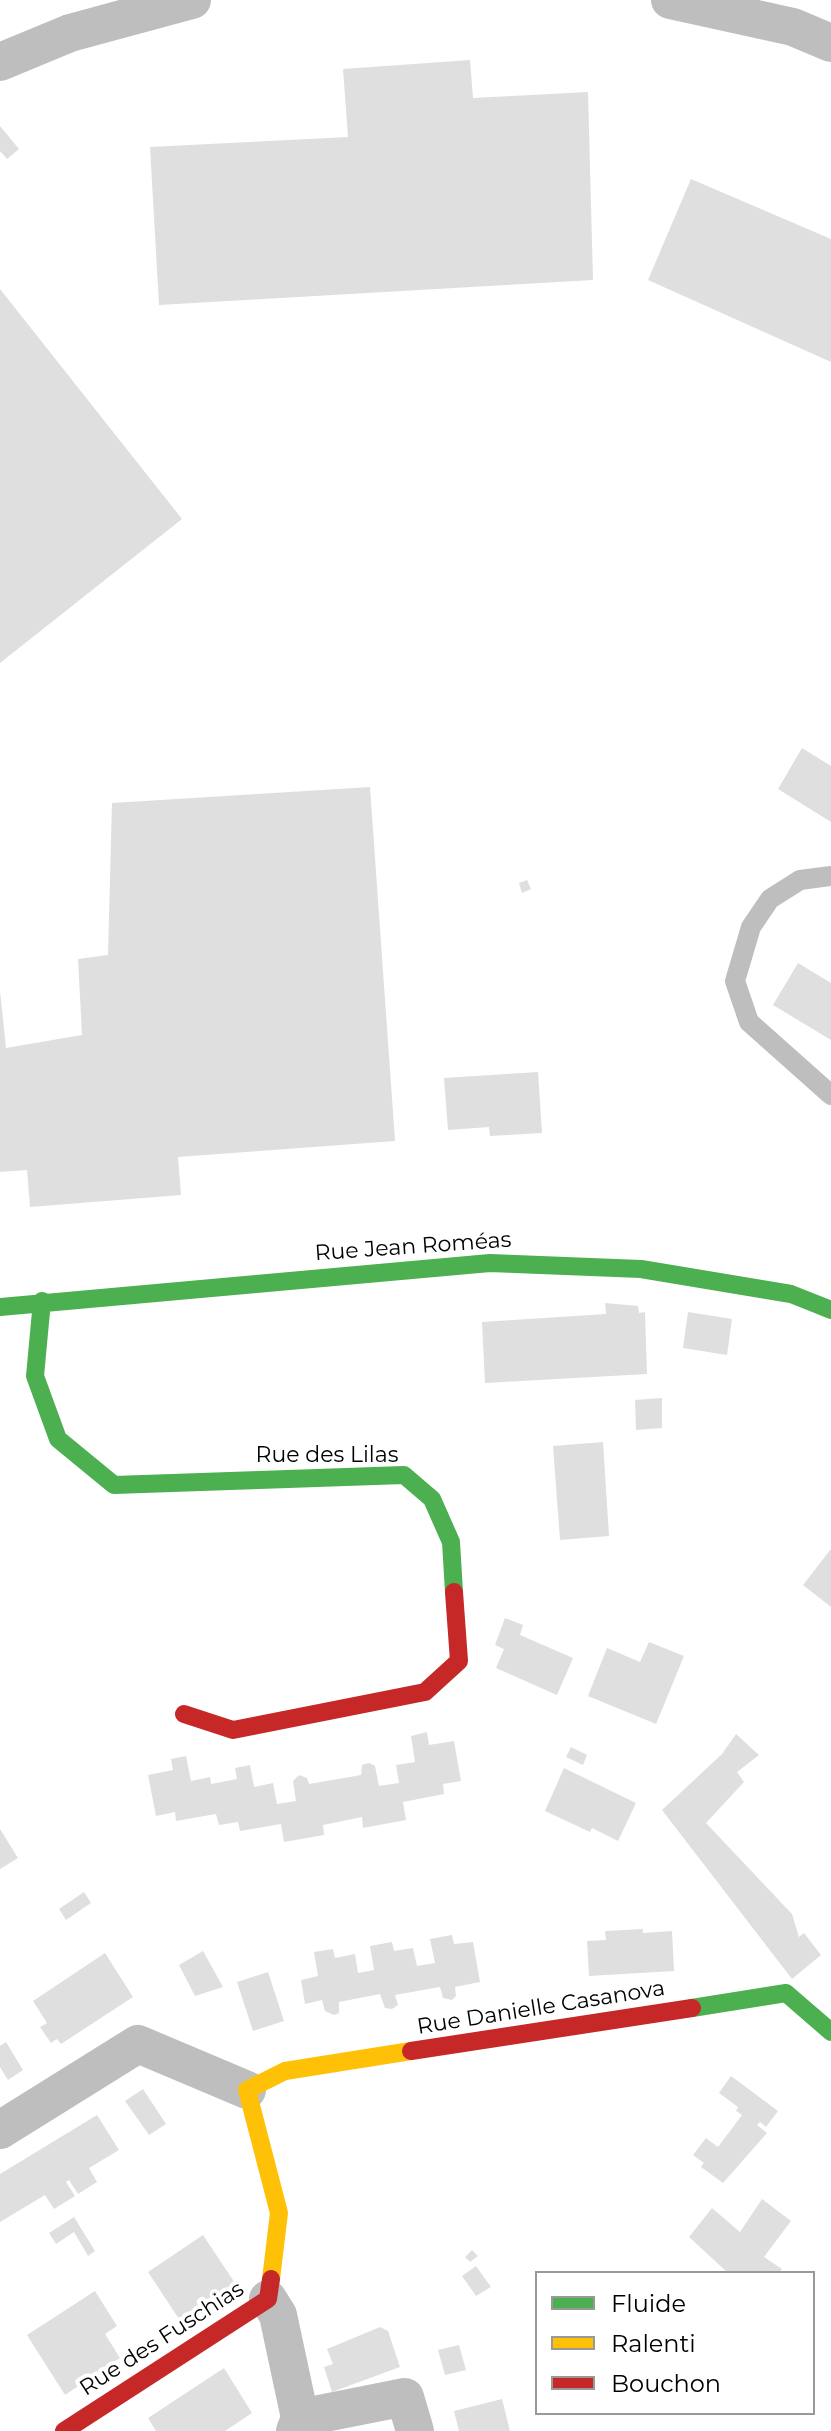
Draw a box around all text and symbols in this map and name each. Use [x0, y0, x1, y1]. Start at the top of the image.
street label: Rue Jean Roméas [314, 1227, 512, 1267]
street label: Rue des Lilas [256, 1443, 398, 1469]
street label: Rue Danielle Casanova [415, 1975, 667, 2041]
legend [535, 2271, 815, 2415]
street label: Rue des Fuschias [75, 2276, 249, 2402]
text: Fluide [611, 2289, 686, 2318]
text: Ralenti [611, 2329, 696, 2358]
text: Bouchon [611, 2369, 721, 2398]

